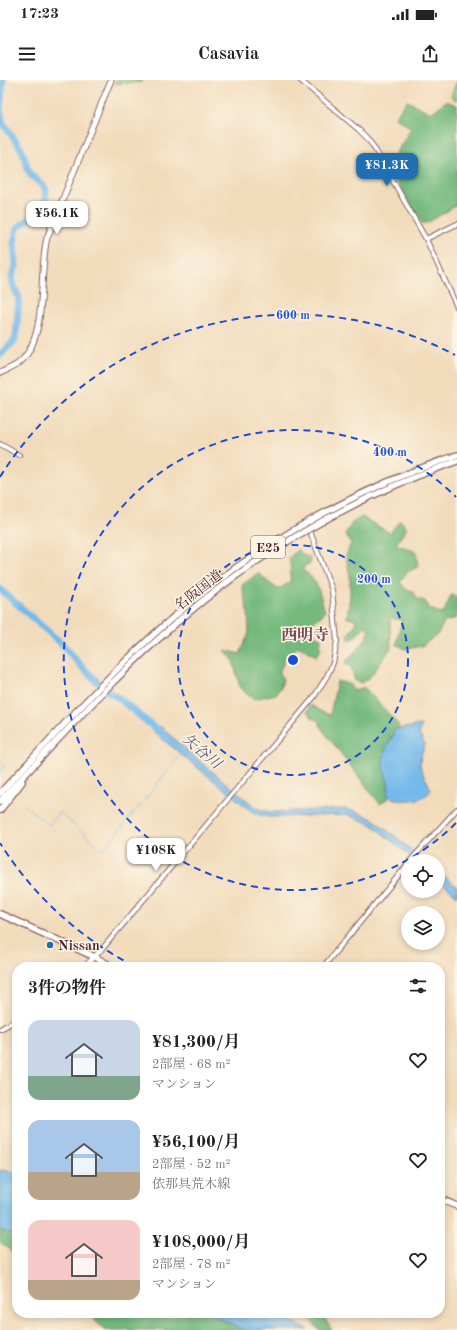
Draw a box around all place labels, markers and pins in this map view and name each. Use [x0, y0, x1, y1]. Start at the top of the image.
pin: ¥81.3K [354, 153, 420, 187]
pin: ¥56.1K [24, 201, 90, 235]
centre of rings [286, 653, 300, 667]
pin: ¥108K [128, 838, 184, 872]
place label: Nissan [58, 939, 100, 953]
marker: Nissan [45, 940, 55, 950]

